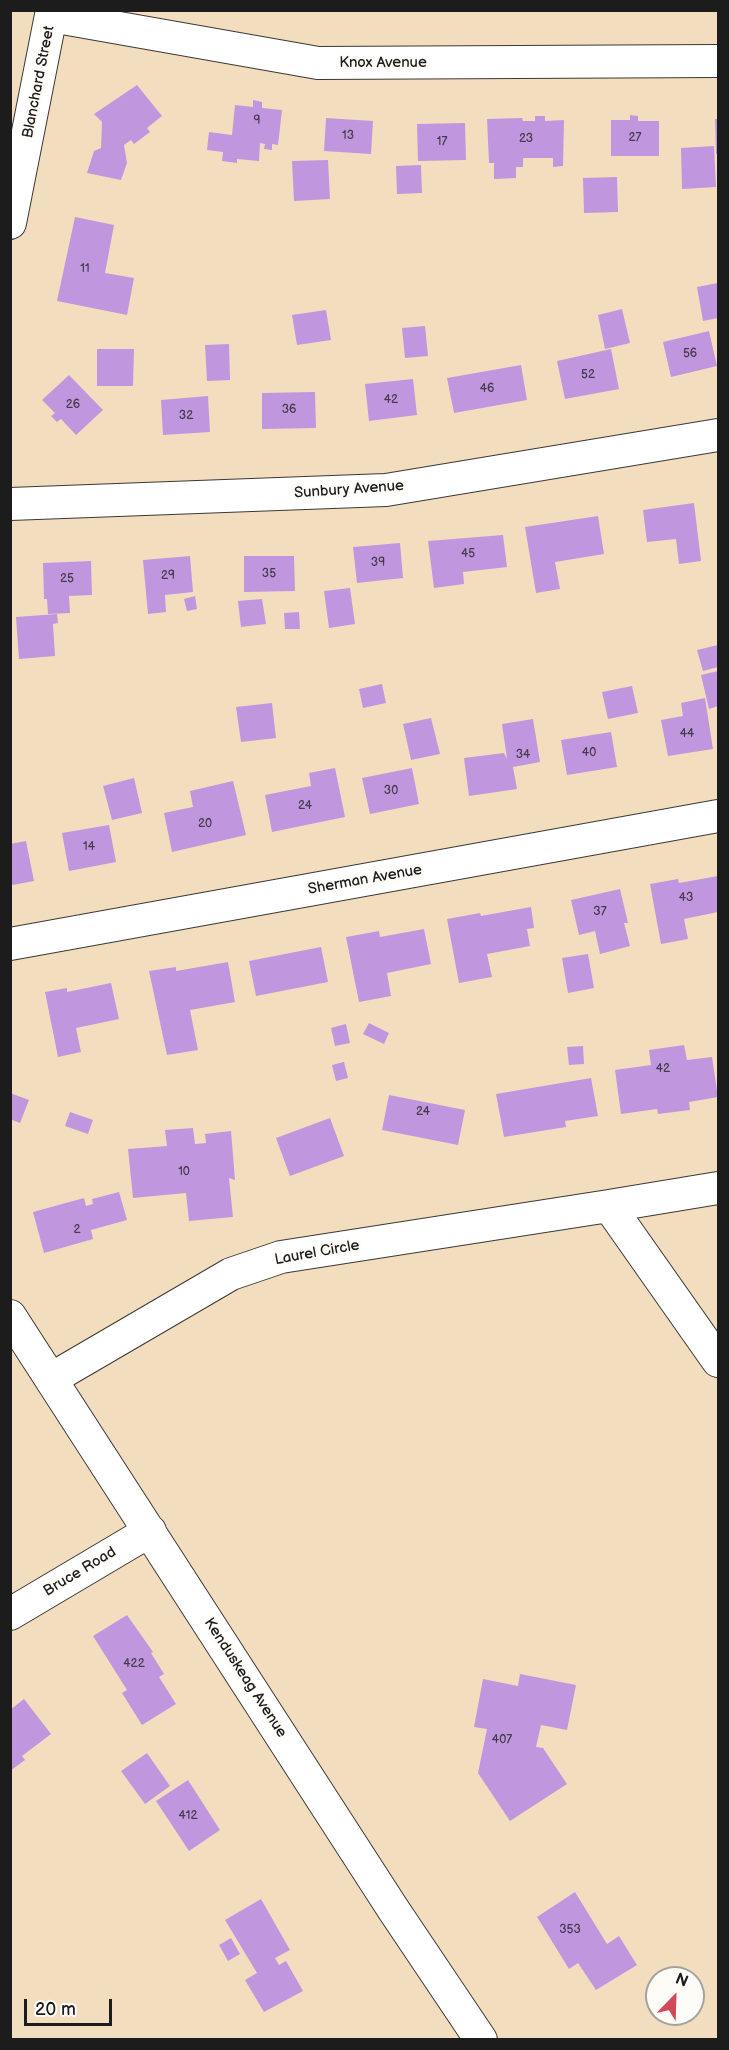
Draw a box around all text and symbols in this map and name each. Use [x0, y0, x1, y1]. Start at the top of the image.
street label: Blanchard Street [19, 24, 59, 140]
street label: Knox Avenue [339, 54, 427, 72]
house number: 9 [254, 114, 260, 128]
house number: 13 [342, 129, 354, 143]
house number: 27 [629, 131, 641, 145]
house number: 23 [519, 132, 533, 146]
house number: 17 [437, 135, 447, 149]
house number: 11 [80, 262, 90, 276]
house number: 56 [683, 347, 697, 361]
house number: 52 [581, 368, 595, 382]
house number: 46 [480, 382, 494, 396]
house number: 42 [384, 393, 398, 407]
house number: 26 [66, 398, 80, 412]
house number: 36 [282, 403, 296, 417]
house number: 32 [179, 409, 193, 423]
street label: Sunbury Avenue [294, 477, 404, 503]
house number: 45 [461, 547, 475, 561]
house number: 39 [371, 556, 385, 570]
house number: 35 [262, 567, 276, 581]
house number: 29 [161, 569, 175, 583]
house number: 25 [60, 572, 74, 586]
house number: 44 [680, 727, 694, 741]
house number: 40 [582, 746, 596, 760]
house number: 34 [516, 748, 530, 762]
house number: 30 [384, 784, 398, 798]
house number: 24 [298, 799, 312, 813]
house number: 20 [198, 817, 212, 831]
house number: 14 [83, 840, 95, 854]
street label: Sherman Avenue [307, 861, 423, 899]
house number: 43 [679, 891, 693, 905]
house number: 37 [593, 905, 607, 919]
house number: 42 [656, 1062, 670, 1076]
house number: 24 [416, 1105, 430, 1119]
house number: 10 [178, 1165, 190, 1179]
house number: 2 [73, 1223, 81, 1237]
street label: Laurel Circle [273, 1237, 361, 1269]
street label: Bruce Road [41, 1543, 119, 1601]
street label: Kenduskeag Avenue [200, 1615, 290, 1741]
house number: 422 [123, 1657, 145, 1671]
house number: 407 [492, 1733, 512, 1747]
house number: 412 [178, 1809, 198, 1823]
house number: 353 [559, 1923, 581, 1937]
north arrow [645, 1966, 705, 2026]
text: N [672, 1970, 691, 1992]
scale bar [27, 1987, 116, 2025]
text: 20 m [35, 1999, 76, 2020]

